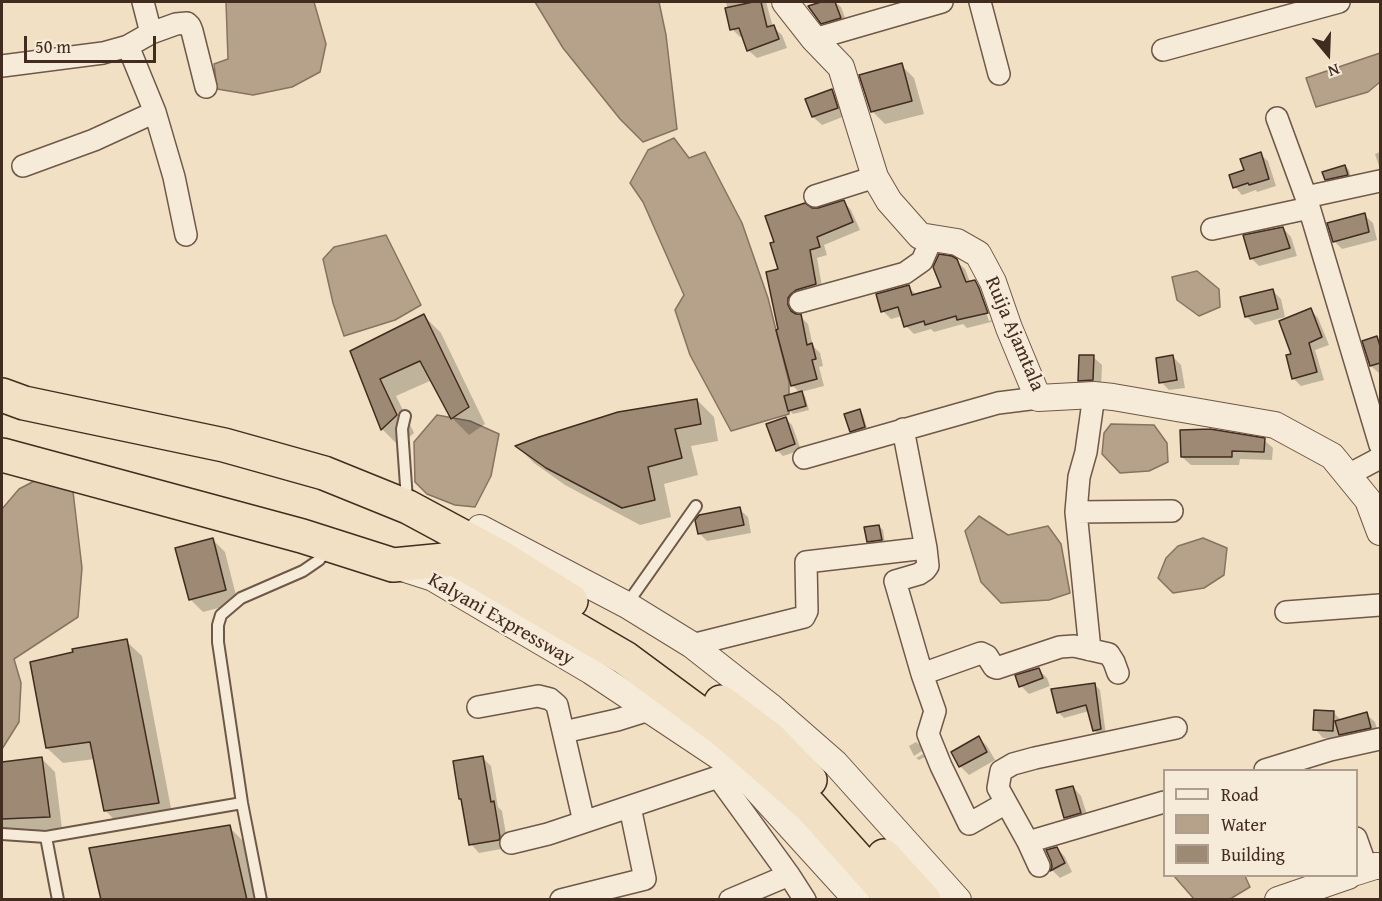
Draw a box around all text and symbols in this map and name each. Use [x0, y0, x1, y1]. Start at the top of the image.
scale bar [27, 24, 159, 62]
north arrow [1298, 24, 1358, 84]
text: 50 m [35, 33, 71, 60]
text: N [1325, 58, 1343, 84]
street label: Ruija Ajamtala [979, 273, 1049, 395]
street label: Kalyani Expressway [424, 568, 578, 672]
legend [1163, 769, 1358, 877]
text: Road [1221, 781, 1259, 808]
text: Water [1221, 811, 1266, 838]
text: Building [1221, 841, 1285, 868]

